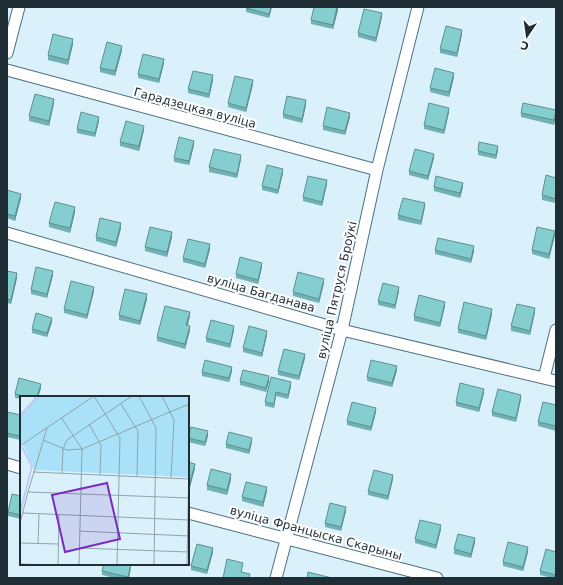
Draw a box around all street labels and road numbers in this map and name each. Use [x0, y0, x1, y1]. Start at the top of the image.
street label: Гарадзецкая вуліца [132, 85, 258, 131]
street label: вуліца Пятруся Броўкі [314, 220, 360, 360]
street label: вуліца Багданава [205, 271, 317, 315]
street label: вуліца Францыска Скарыны [228, 503, 404, 563]

